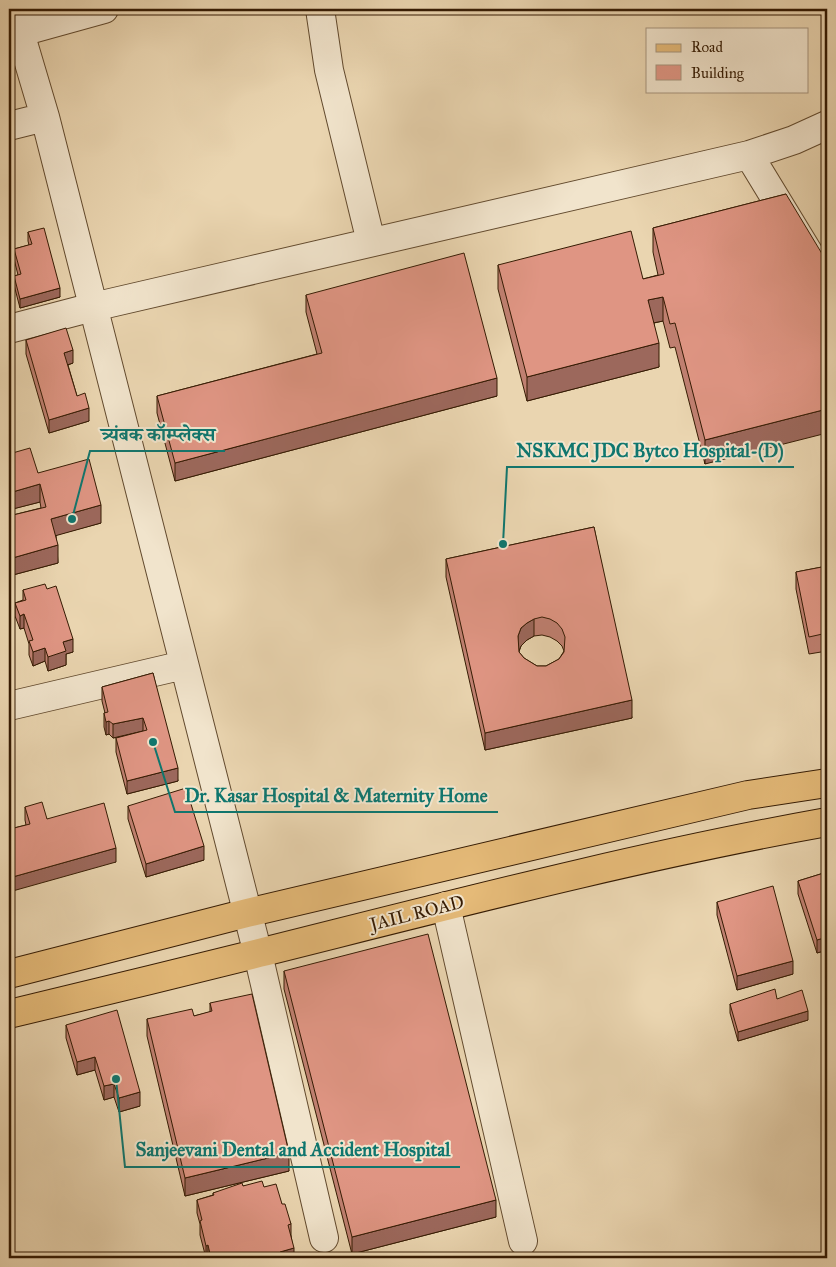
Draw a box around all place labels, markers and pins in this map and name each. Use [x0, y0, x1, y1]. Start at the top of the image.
callout: त्र्यंबक कॉम्प्लेक्स [90, 417, 225, 451]
callout: NSKMC JDC Bytco Hospital-(D) [507, 433, 794, 467]
callout: Dr. Kasar Hospital & Maternity Home [175, 778, 498, 812]
callout: Sanjeevani Dental and Accident Hospital [125, 1133, 460, 1167]

